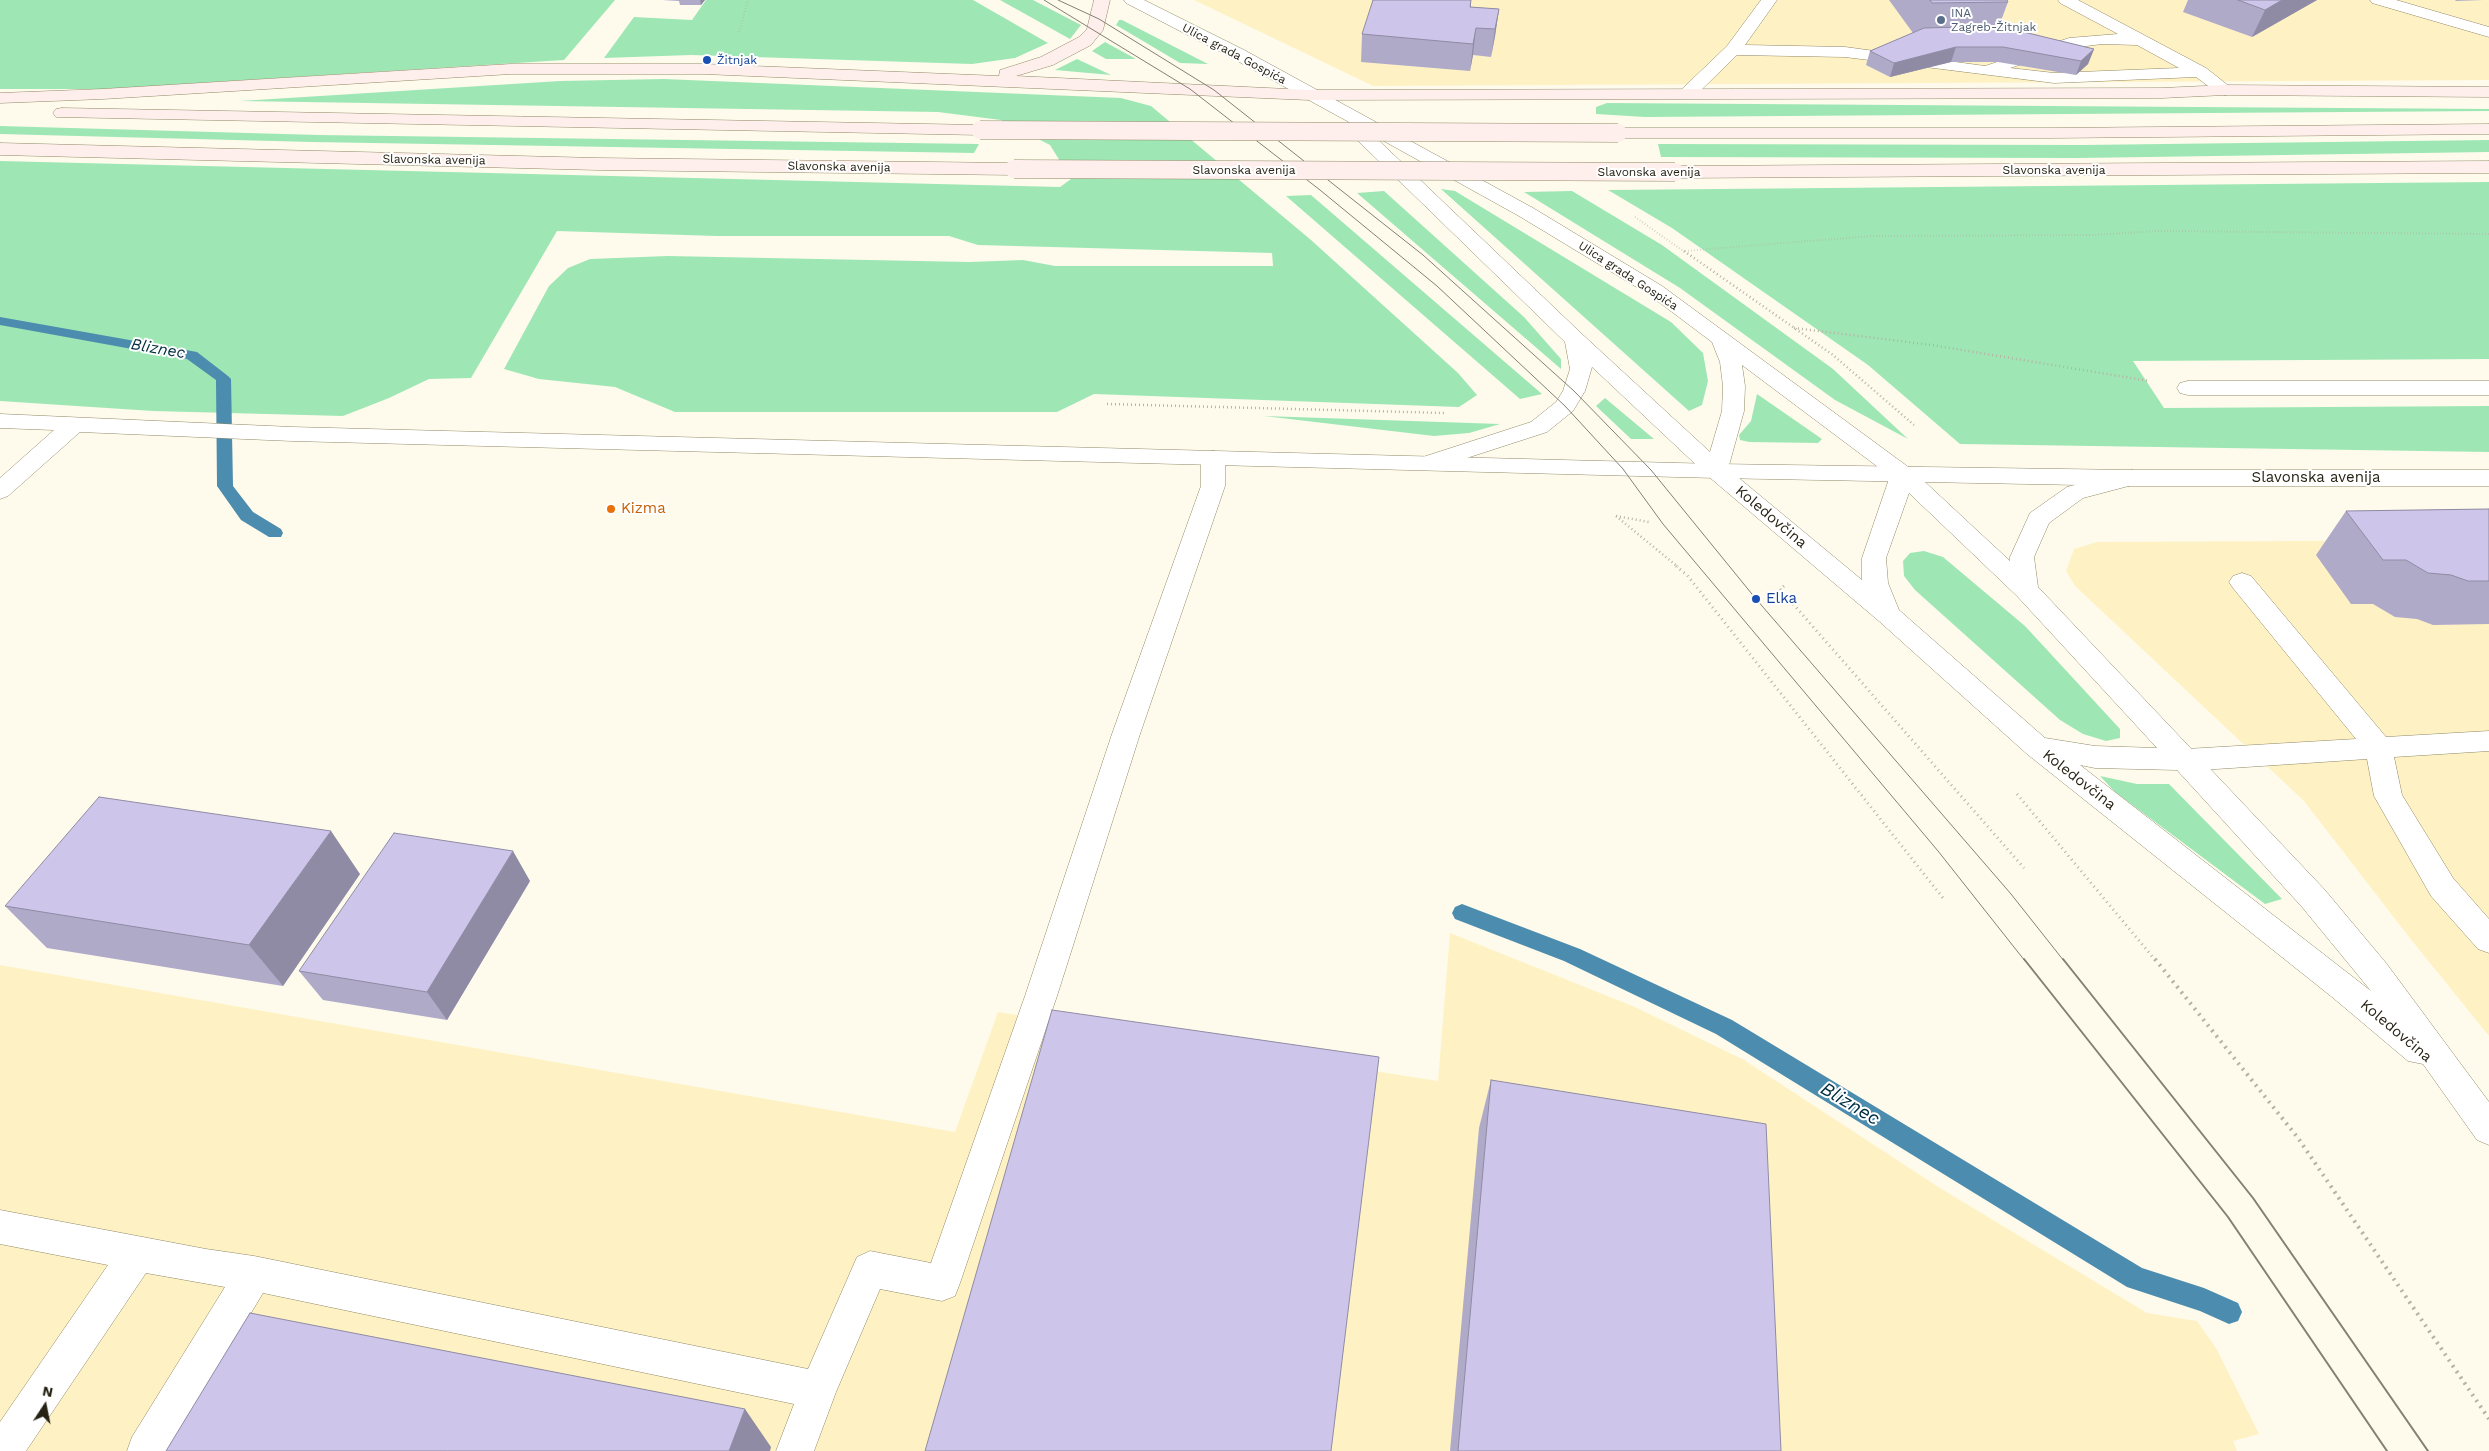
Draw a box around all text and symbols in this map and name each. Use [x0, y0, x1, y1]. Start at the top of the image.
place label: INA Zagreb-Žitnjak [1951, 6, 2036, 34]
marker: INA Zagreb-Žitnjak [1935, 14, 1947, 26]
street label: Ulica grada Gospića [1180, 20, 1288, 88]
place label: Žitnjak [717, 53, 757, 67]
marker: Žitnjak [701, 54, 713, 66]
street label: Slavonska avenija [382, 152, 486, 168]
street label: Slavonska avenija [787, 159, 891, 175]
street label: Slavonska avenija [1192, 163, 1296, 177]
street label: Slavonska avenija [2002, 163, 2106, 177]
street label: Slavonska avenija [1597, 165, 1701, 179]
street label: Ulica grada Gospića [1576, 238, 1680, 314]
water label: Bliznec [129, 335, 187, 363]
street label: Slavonska avenija [2252, 469, 2380, 487]
street label: Koledovčina [1732, 482, 1810, 552]
place label: Kizma [621, 500, 666, 518]
marker: Kizma [605, 503, 617, 515]
place label: Elka [1766, 590, 1797, 608]
marker: Elka [1750, 593, 1762, 605]
street label: Koledovčina [2039, 746, 2119, 814]
street label: Koledovčina [2357, 996, 2435, 1066]
water label: Bliznec [1816, 1077, 1884, 1131]
north arrow [20, 1381, 70, 1431]
text: N [41, 1382, 54, 1400]

